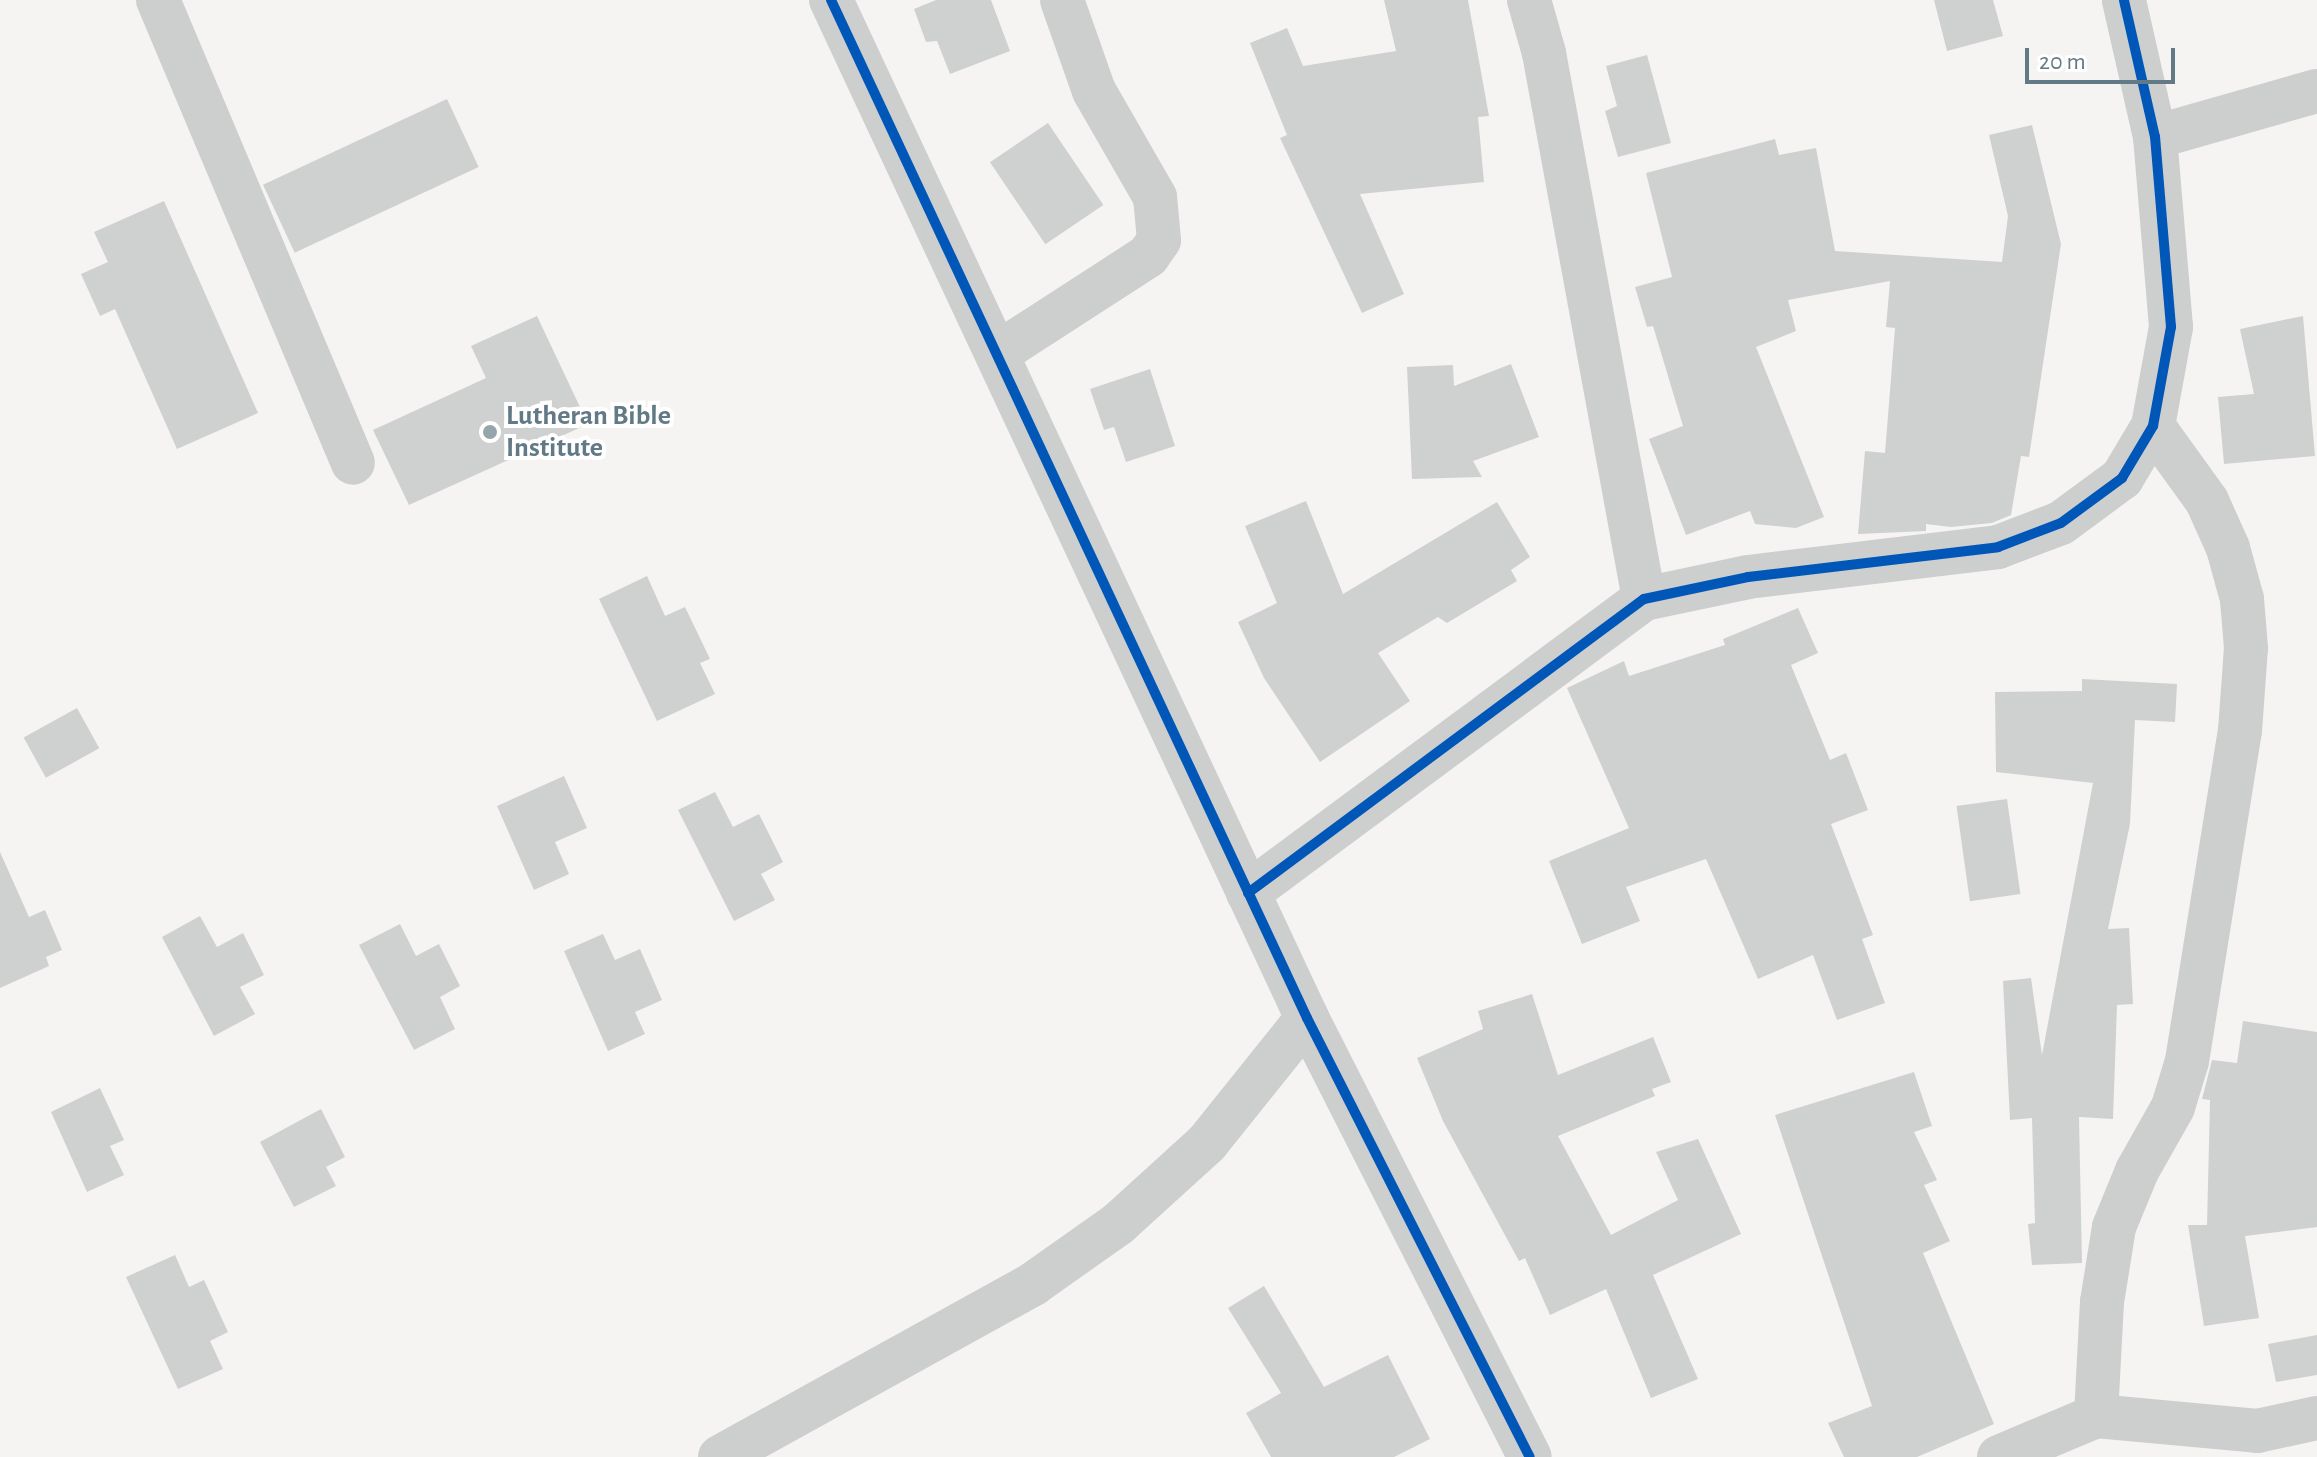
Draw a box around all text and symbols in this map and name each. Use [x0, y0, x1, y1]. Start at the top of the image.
scale bar [2029, 32, 2179, 82]
text: 20 m [2039, 50, 2086, 74]
place label: Lutheran Bible Institute [506, 399, 671, 465]
marker: Lutheran Bible Institute [481, 423, 499, 441]

